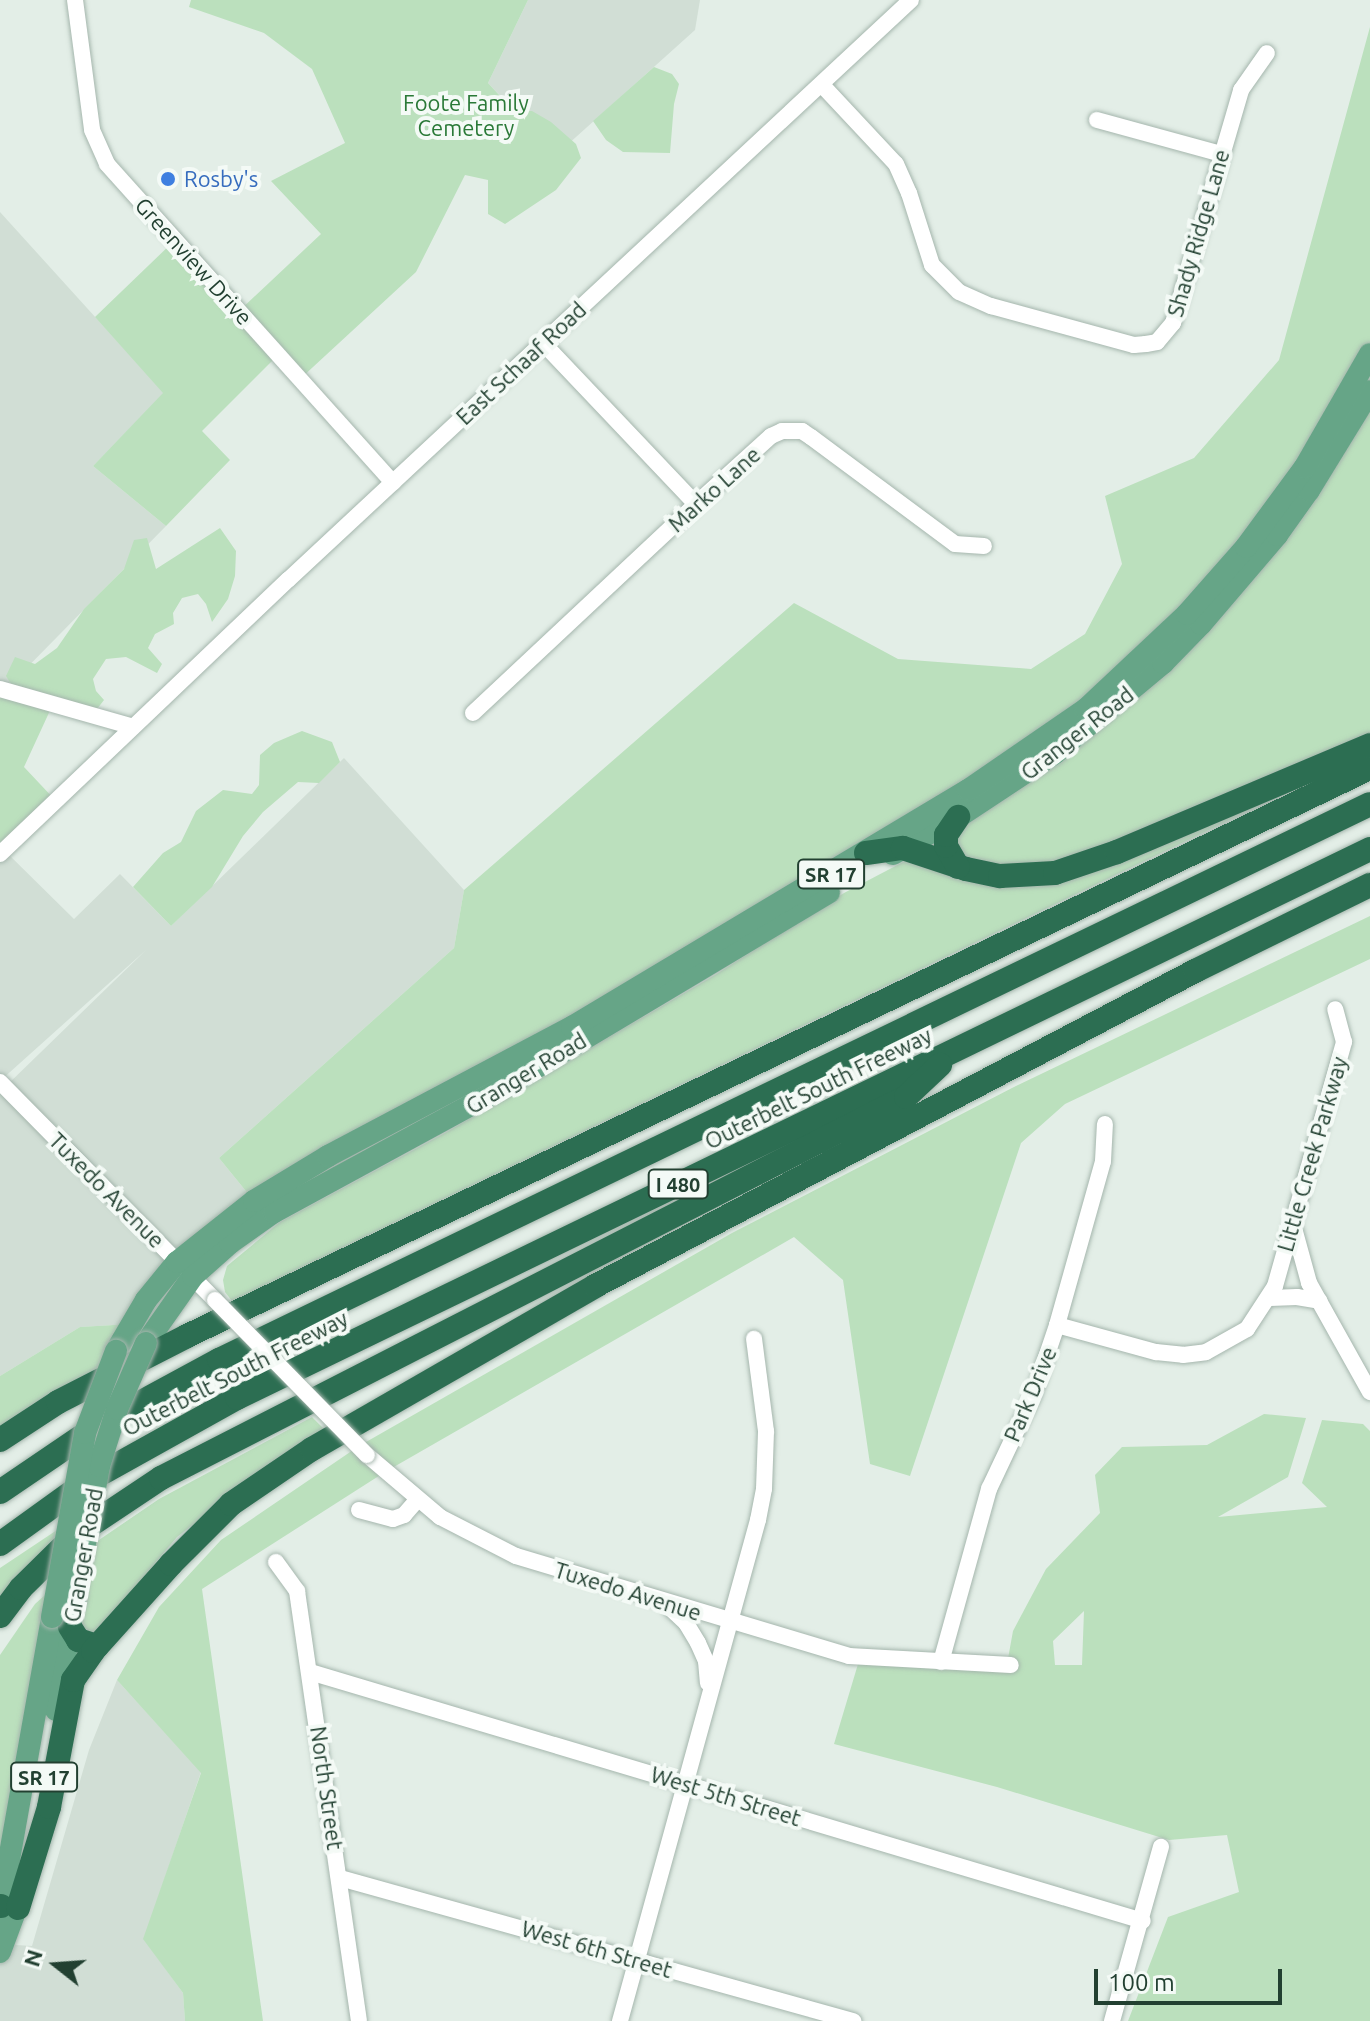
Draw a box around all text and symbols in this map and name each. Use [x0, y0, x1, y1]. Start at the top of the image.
park label: Foote Family Cemetery [403, 89, 529, 140]
street label: Shady Ridge Lane [1161, 146, 1235, 320]
place label: Rosby's [184, 166, 258, 192]
marker: Rosby's [159, 170, 177, 188]
street label: Greenview Drive [130, 192, 258, 330]
street label: East Schaaf Road [451, 296, 591, 430]
street label: Marko Lane [663, 441, 765, 537]
street label: Granger Road [1015, 681, 1139, 785]
road number: SR 17 [797, 858, 865, 890]
street label: Outerbelt South Freeway [700, 1022, 936, 1154]
street label: Granger Road [461, 1027, 591, 1119]
street label: Little Creek Parkway [1272, 1053, 1352, 1255]
street label: Tuxedo Avenue [44, 1127, 170, 1253]
road number: I 480 [646, 1168, 710, 1200]
street label: Outerbelt South Freeway [118, 1305, 352, 1441]
street label: Park Drive [998, 1342, 1062, 1446]
street label: Granger Road [58, 1486, 108, 1624]
street label: Tuxedo Avenue [551, 1556, 705, 1626]
street label: North Street [305, 1724, 349, 1852]
road number: SR 17 [10, 1761, 78, 1793]
street label: West 5th Street [648, 1761, 804, 1831]
street label: West 6th Street [519, 1915, 675, 1983]
north arrow [16, 1925, 96, 2005]
text: N [18, 1946, 47, 1969]
scale bar [1098, 1953, 1286, 2003]
text: 100 m [1108, 1969, 1175, 1996]

